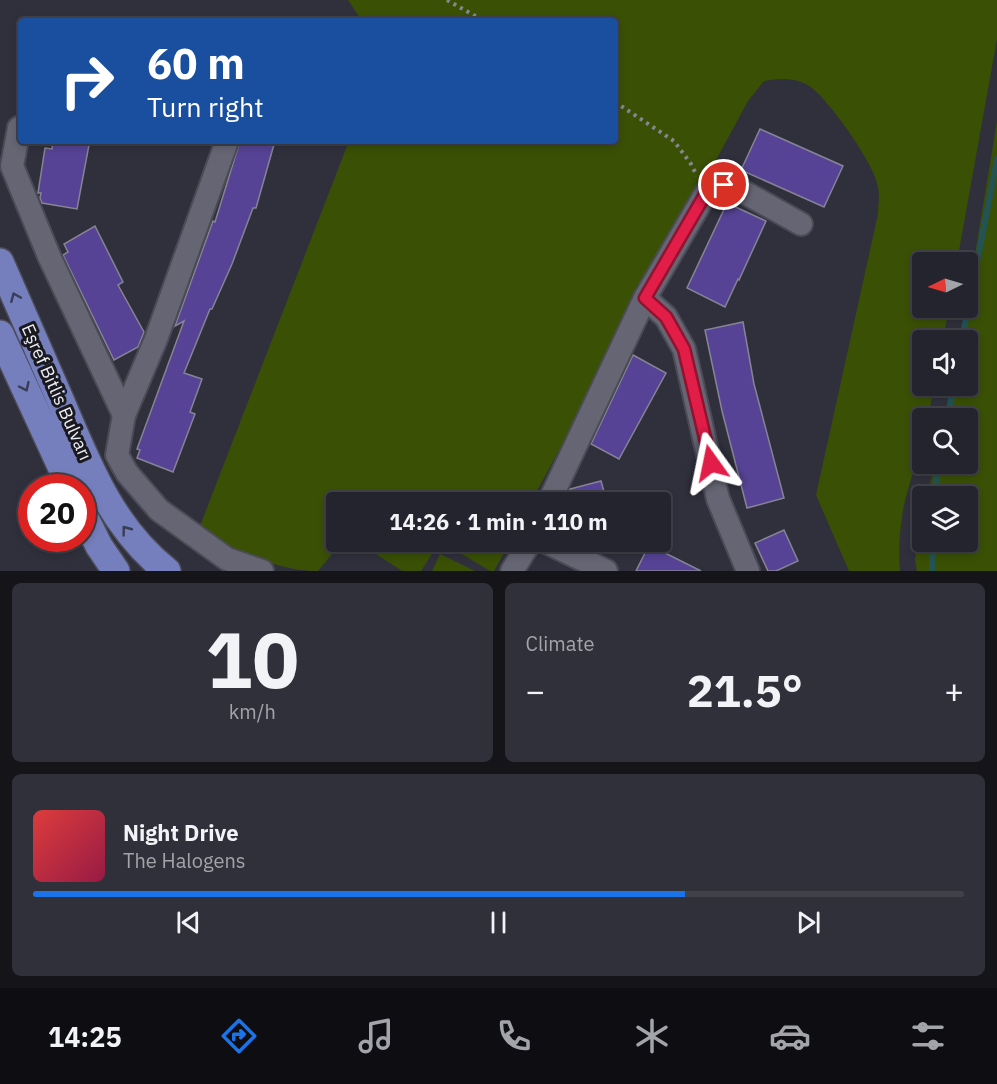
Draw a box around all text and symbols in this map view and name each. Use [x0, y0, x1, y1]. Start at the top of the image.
text: 60 m [147, 36, 245, 91]
icon: right [48, 42, 126, 120]
text: Turn right [147, 89, 264, 124]
pin [698, 159, 749, 210]
icon: arrive [707, 168, 740, 201]
north arrow [912, 252, 978, 318]
map controls [912, 252, 978, 552]
one-way arrow [11, 293, 23, 304]
street label: Eşref Bitlis Bulvarı [17, 320, 97, 464]
button: sound [912, 330, 978, 396]
one-way arrow [17, 380, 29, 391]
button: search [912, 408, 978, 474]
position arrow [679, 431, 743, 495]
speed limit sign: 20 [18, 474, 96, 552]
button: layers [912, 486, 978, 552]
text: 14:26 · 1 min · 110 m [389, 507, 608, 536]
one-way arrow [123, 525, 134, 536]
text: 10 [205, 608, 299, 709]
text: Climate [526, 630, 594, 657]
text: 21.5° [687, 661, 803, 719]
text: − [526, 669, 545, 712]
text: + [944, 669, 964, 712]
text: km/h [229, 698, 276, 725]
text: Night Drive [123, 818, 239, 847]
text: The Halogens [123, 847, 245, 874]
icon: previous [172, 906, 205, 939]
icon: pause [482, 906, 515, 939]
icon: next [792, 906, 825, 939]
icon: directions [218, 1015, 260, 1057]
icon: music [355, 1015, 397, 1057]
icon: phone [493, 1015, 535, 1057]
icon: climate [631, 1015, 673, 1057]
icon: car [769, 1015, 811, 1057]
icon: filters [907, 1015, 949, 1057]
text: 14:25 [48, 1019, 122, 1054]

